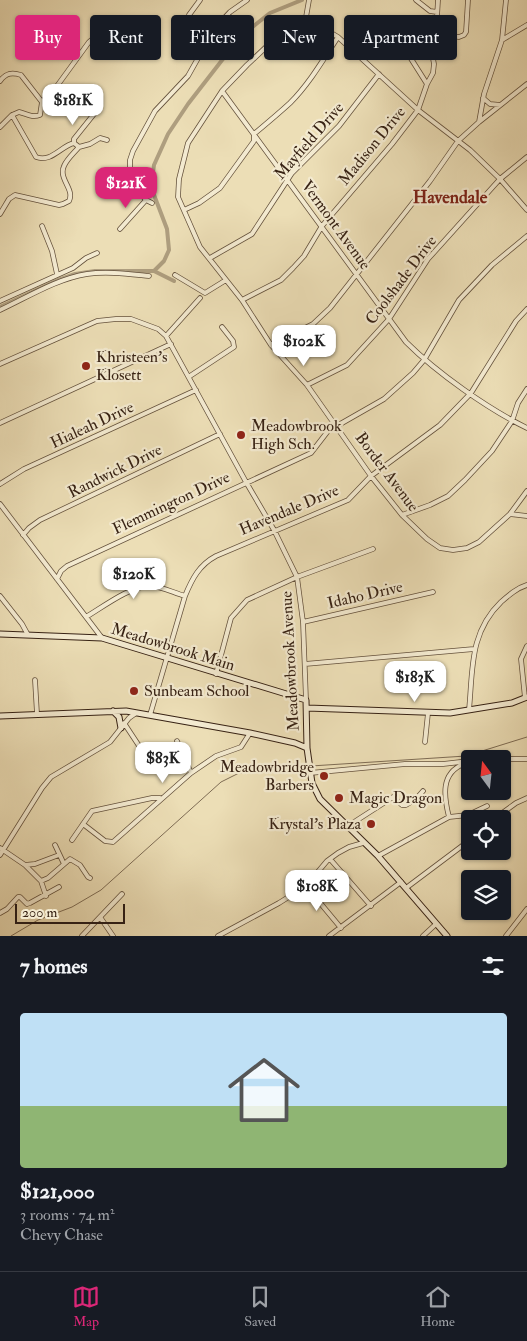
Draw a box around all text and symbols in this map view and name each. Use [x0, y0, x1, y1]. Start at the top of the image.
chip: Buy [15, 15, 80, 60]
chip: Rent [90, 15, 161, 60]
chip: Filters [171, 15, 254, 60]
chip: New [264, 15, 334, 60]
chip: Apartment [344, 15, 457, 60]
pin: $181K [38, 84, 108, 126]
text: $181K [53, 90, 93, 110]
street label: Mayfield Drive [270, 98, 348, 184]
street label: Madison Drive [334, 102, 410, 189]
pin: $121K [91, 166, 161, 209]
text: $121K [106, 173, 146, 193]
street label: Vermont Avenue [297, 176, 375, 274]
district label: Havendale [413, 186, 488, 209]
street label: Coolshade Drive [361, 231, 441, 328]
pin: $102K [269, 324, 339, 367]
text: $102K [283, 331, 325, 351]
place label: Khristeen's Klosett [96, 347, 167, 385]
marker: Khristeen's Klosett [80, 360, 92, 372]
street label: Hialeah Drive [47, 397, 137, 453]
place label: Meadowbrook High Sch. [251, 416, 342, 454]
street label: Border Avenue [351, 428, 424, 516]
marker: Meadowbrook High Sch. [235, 429, 247, 441]
street label: Randwick Drive [65, 439, 166, 502]
street label: Flemmington Drive [109, 467, 233, 539]
street label: Havendale Drive [236, 480, 342, 540]
pin: $120K [99, 558, 169, 600]
text: $120K [113, 564, 155, 584]
street label: Idaho Drive [325, 577, 405, 613]
street label: Meadowbrook Avenue [276, 590, 304, 732]
street label: Meadowbrook Main [109, 619, 237, 675]
pin: $183K [380, 660, 450, 703]
text: $183K [395, 667, 435, 687]
place label: Sunbeam School [144, 681, 249, 701]
marker: Sunbeam School [128, 685, 140, 697]
pin: $83K [133, 742, 193, 784]
text: $83K [146, 748, 180, 768]
north arrow [461, 750, 511, 800]
map controls [461, 750, 511, 920]
place label: Meadowbridge Barbers [220, 757, 314, 795]
marker: Meadowbridge Barbers [318, 770, 330, 782]
place label: Magic Dragon [349, 788, 442, 808]
marker: Magic Dragon [333, 792, 345, 804]
button: locate [461, 810, 511, 860]
place label: Krystal's Plaza [268, 814, 361, 834]
marker: Krystal's Plaza [365, 818, 377, 830]
pin: $108K [282, 870, 352, 912]
button: layers [461, 870, 511, 920]
text: $108K [296, 876, 338, 896]
scale bar [15, 901, 125, 924]
text: 200 m [22, 904, 57, 921]
icon: filters [479, 952, 507, 980]
text: 7 homes [20, 953, 87, 980]
icon: home [219, 1045, 309, 1135]
text: $121,000 [20, 1178, 95, 1205]
text: 3 rooms · 74 m² [20, 1205, 114, 1225]
text: Chevy Chase [20, 1225, 103, 1245]
tab: Map [72, 1283, 100, 1330]
tab: Saved [244, 1283, 276, 1330]
tab: Home [420, 1283, 455, 1330]

